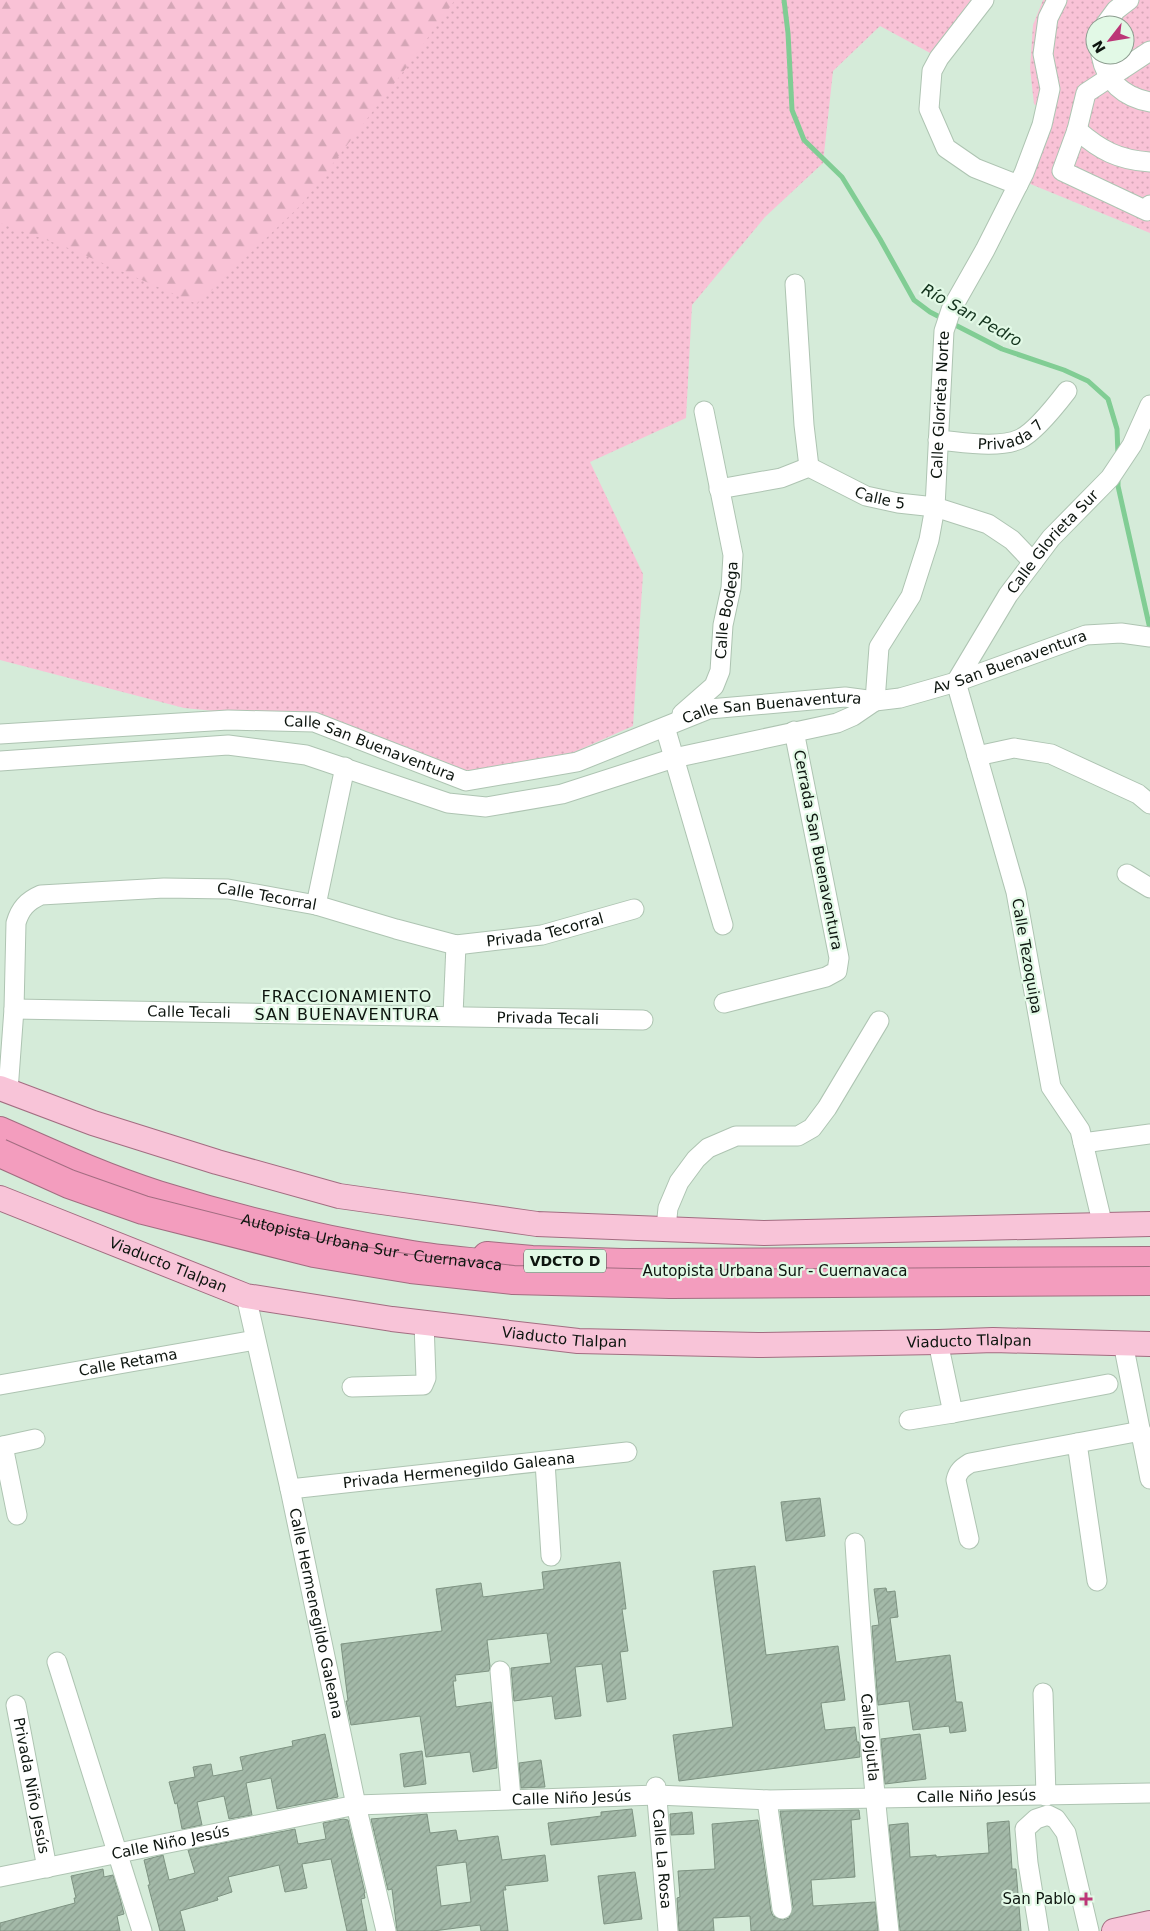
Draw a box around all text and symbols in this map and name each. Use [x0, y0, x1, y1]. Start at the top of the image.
north arrow [1085, 15, 1135, 65]
text: N [1089, 38, 1109, 56]
water label: Río San Pedro [919, 280, 1026, 350]
street label: Calle Glorieta Norte [927, 330, 953, 479]
street label: Privada 7 [977, 416, 1047, 453]
street label: Calle 5 [851, 483, 906, 513]
street label: Calle Glorieta Sur [1003, 485, 1103, 597]
street label: Calle Bodega [712, 561, 742, 660]
street label: Av San Buenaventura [931, 626, 1089, 697]
street label: Calle San Buenaventura [680, 688, 863, 728]
street label: Calle San Buenaventura [284, 712, 458, 785]
street label: Cerrada San Buenaventura [790, 748, 846, 952]
street label: Calle Tecorral [217, 880, 318, 914]
street label: Calle Tezoquipa [1008, 897, 1046, 1015]
street label: Privada Tecorral [486, 909, 606, 950]
district label: FRACCIONAMIENTO SAN BUENAVENTURA [254, 987, 440, 1024]
street label: Calle Tecali [147, 1002, 231, 1022]
street label: Privada Tecali [497, 1008, 599, 1028]
street label: Autopista Urbana Sur - Cuernavaca [239, 1210, 503, 1274]
street label: Viaducto Tlalpan [107, 1233, 230, 1297]
road number: VDCTO D [524, 1250, 606, 1272]
street label: Autopista Urbana Sur - Cuernavaca [643, 1262, 907, 1280]
street label: Viaducto Tlalpan [501, 1323, 627, 1351]
street label: Viaducto Tlalpan [906, 1331, 1032, 1352]
street label: Calle Retama [77, 1345, 179, 1380]
street label: Privada Hermenegildo Galeana [342, 1449, 576, 1492]
street label: Calle Hermenegildo Galeana [285, 1506, 347, 1720]
street label: Calle Jojutla [857, 1693, 883, 1782]
street label: Privada Niño Jesús [10, 1716, 53, 1855]
street label: Calle Niño Jesús [916, 1786, 1037, 1806]
street label: Calle Niño Jesús [512, 1787, 632, 1809]
street label: Calle La Rosa [649, 1808, 675, 1910]
street label: Calle Niño Jesús [110, 1822, 231, 1863]
place label: San Pablo [1003, 1890, 1076, 1908]
marker: San Pablo [1080, 1893, 1092, 1905]

